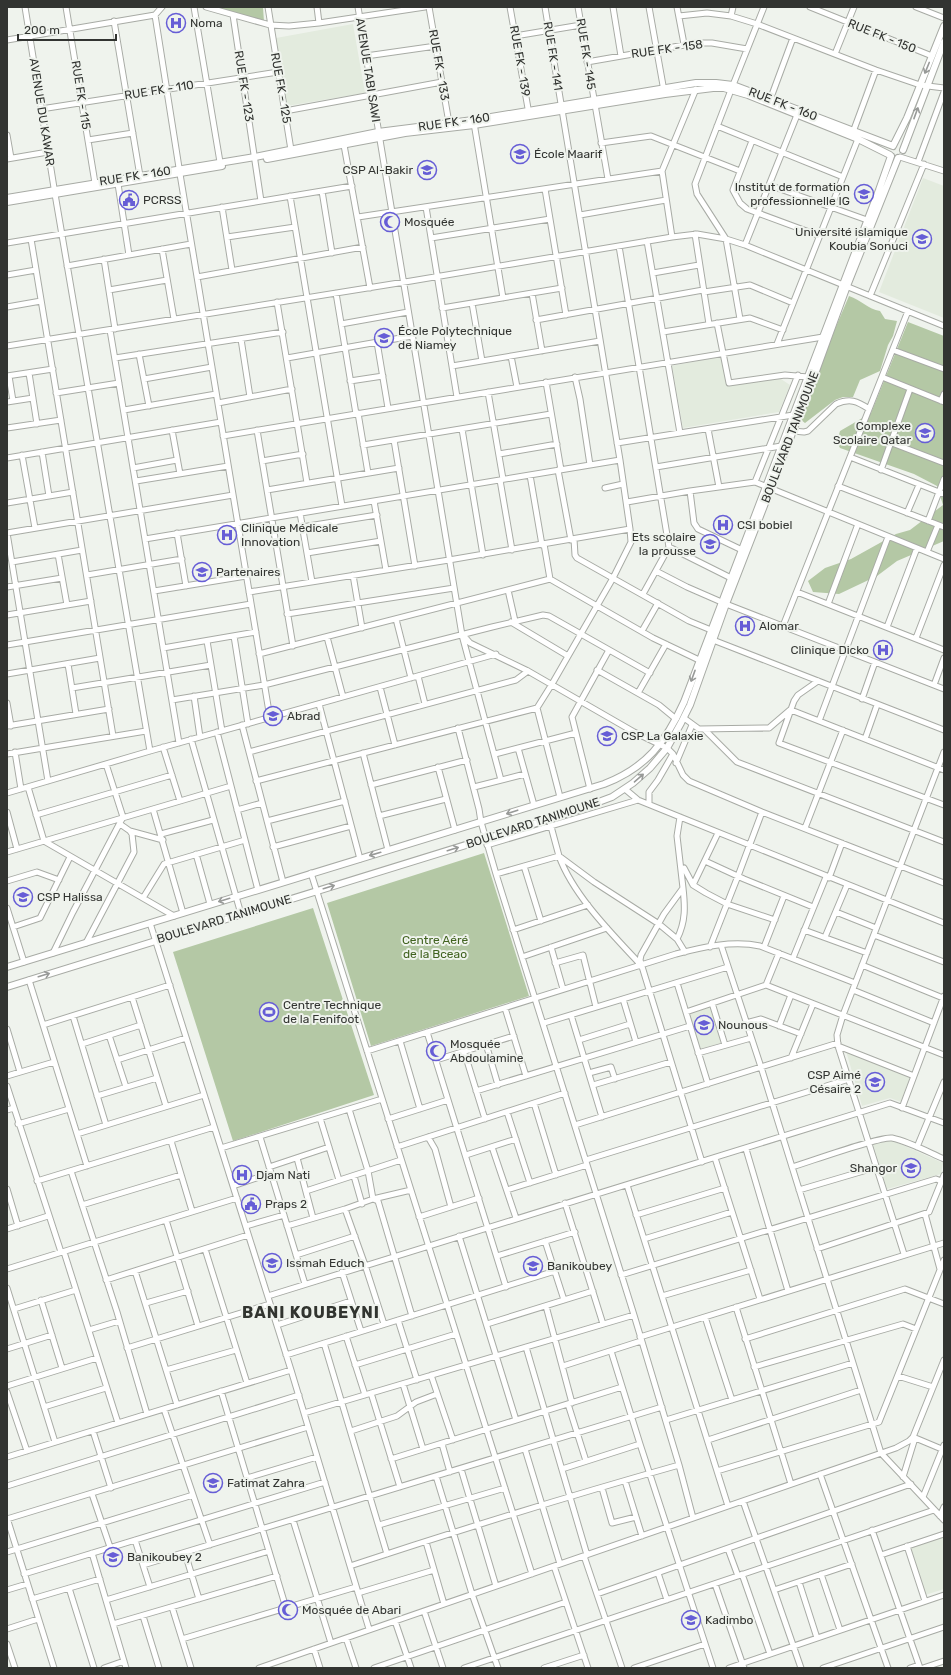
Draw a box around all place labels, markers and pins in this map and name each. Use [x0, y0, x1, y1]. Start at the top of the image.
hospital icon: Noma [165, 12, 187, 34]
place label: Noma [190, 16, 223, 30]
school or university icon: École Maarif [509, 143, 531, 165]
place label: École Maarif [534, 147, 603, 161]
school or university icon: CSP Al-Bakir [416, 159, 438, 181]
place label: CSP Al-Bakir [343, 163, 413, 177]
place label: Institut de formation professionnelle IG [735, 180, 850, 208]
school or university icon: Institut de formation professionnelle IG [853, 183, 875, 205]
public building icon: PCRSS [118, 189, 140, 211]
place label: PCRSS [143, 193, 181, 207]
mosque icon: Mosquée [379, 211, 401, 233]
place label: Mosquée [404, 215, 455, 229]
place label: Université islamique Koubia Sonuci [795, 225, 908, 253]
school or university icon: Université islamique Koubia Sonuci [911, 228, 933, 250]
place label: École Polytechnique de Niamey [398, 324, 512, 352]
school or university icon: École Polytechnique de Niamey [373, 327, 395, 349]
place label: Complexe Scolaire Qatar [833, 419, 911, 447]
school or university icon: Complexe Scolaire Qatar [914, 422, 936, 444]
hospital icon: CSI bobiel [712, 514, 734, 536]
place label: CSI bobiel [737, 518, 792, 532]
place label: Clinique Médicale Innovation [241, 521, 338, 549]
hospital icon: Clinique Médicale Innovation [216, 524, 238, 546]
place label: Ets scolaire la prousse [632, 530, 696, 558]
school or university icon: Ets scolaire la prousse [699, 533, 721, 555]
school or university icon: Partenaires [191, 561, 213, 583]
place label: Partenaires [216, 565, 280, 579]
hospital icon: Alomar [734, 615, 756, 637]
place label: Alomar [759, 619, 799, 633]
hospital icon: Clinique Dicko [872, 639, 894, 661]
place label: Clinique Dicko [790, 643, 869, 657]
school or university icon: Abrad [262, 705, 284, 727]
place label: Abrad [287, 709, 320, 723]
school or university icon: CSP La Galaxie [596, 725, 618, 747]
place label: CSP La Galaxie [621, 729, 704, 743]
school or university icon: CSP Halissa [12, 886, 34, 908]
place label: CSP Halissa [37, 890, 103, 904]
place label: Centre Technique de la Fenifoot [283, 998, 381, 1026]
sports icon: Centre Technique de la Fenifoot [258, 1001, 280, 1023]
school or university icon: Nounous [693, 1014, 715, 1036]
place label: Nounous [718, 1018, 768, 1032]
place label: Mosquée Abdoulamine [450, 1037, 524, 1065]
mosque icon: Mosquée Abdoulamine [425, 1040, 447, 1062]
place label: CSP Aimé Césaire 2 [807, 1068, 861, 1096]
school or university icon: CSP Aimé Césaire 2 [864, 1071, 886, 1093]
school or university icon: Shangor [900, 1157, 922, 1179]
place label: Shangor [850, 1161, 897, 1175]
hospital icon: Djam Nati [231, 1164, 253, 1186]
place label: Djam Nati [256, 1168, 310, 1182]
public building icon: Praps 2 [240, 1193, 262, 1215]
place label: Praps 2 [265, 1197, 307, 1211]
school or university icon: Issmah Educh [261, 1252, 283, 1274]
school or university icon: Banikoubey [522, 1255, 544, 1277]
place label: Issmah Educh [286, 1256, 365, 1270]
place label: Banikoubey [547, 1259, 612, 1273]
school or university icon: Fatimat Zahra [202, 1472, 224, 1494]
place label: Fatimat Zahra [227, 1476, 305, 1490]
school or university icon: Banikoubey 2 [102, 1546, 124, 1568]
place label: Banikoubey 2 [127, 1550, 202, 1564]
mosque icon: Mosquée de Abari [277, 1599, 299, 1621]
place label: Mosquée de Abari [302, 1603, 401, 1617]
school or university icon: Kadimbo [680, 1609, 702, 1631]
place label: Kadimbo [705, 1613, 754, 1627]

